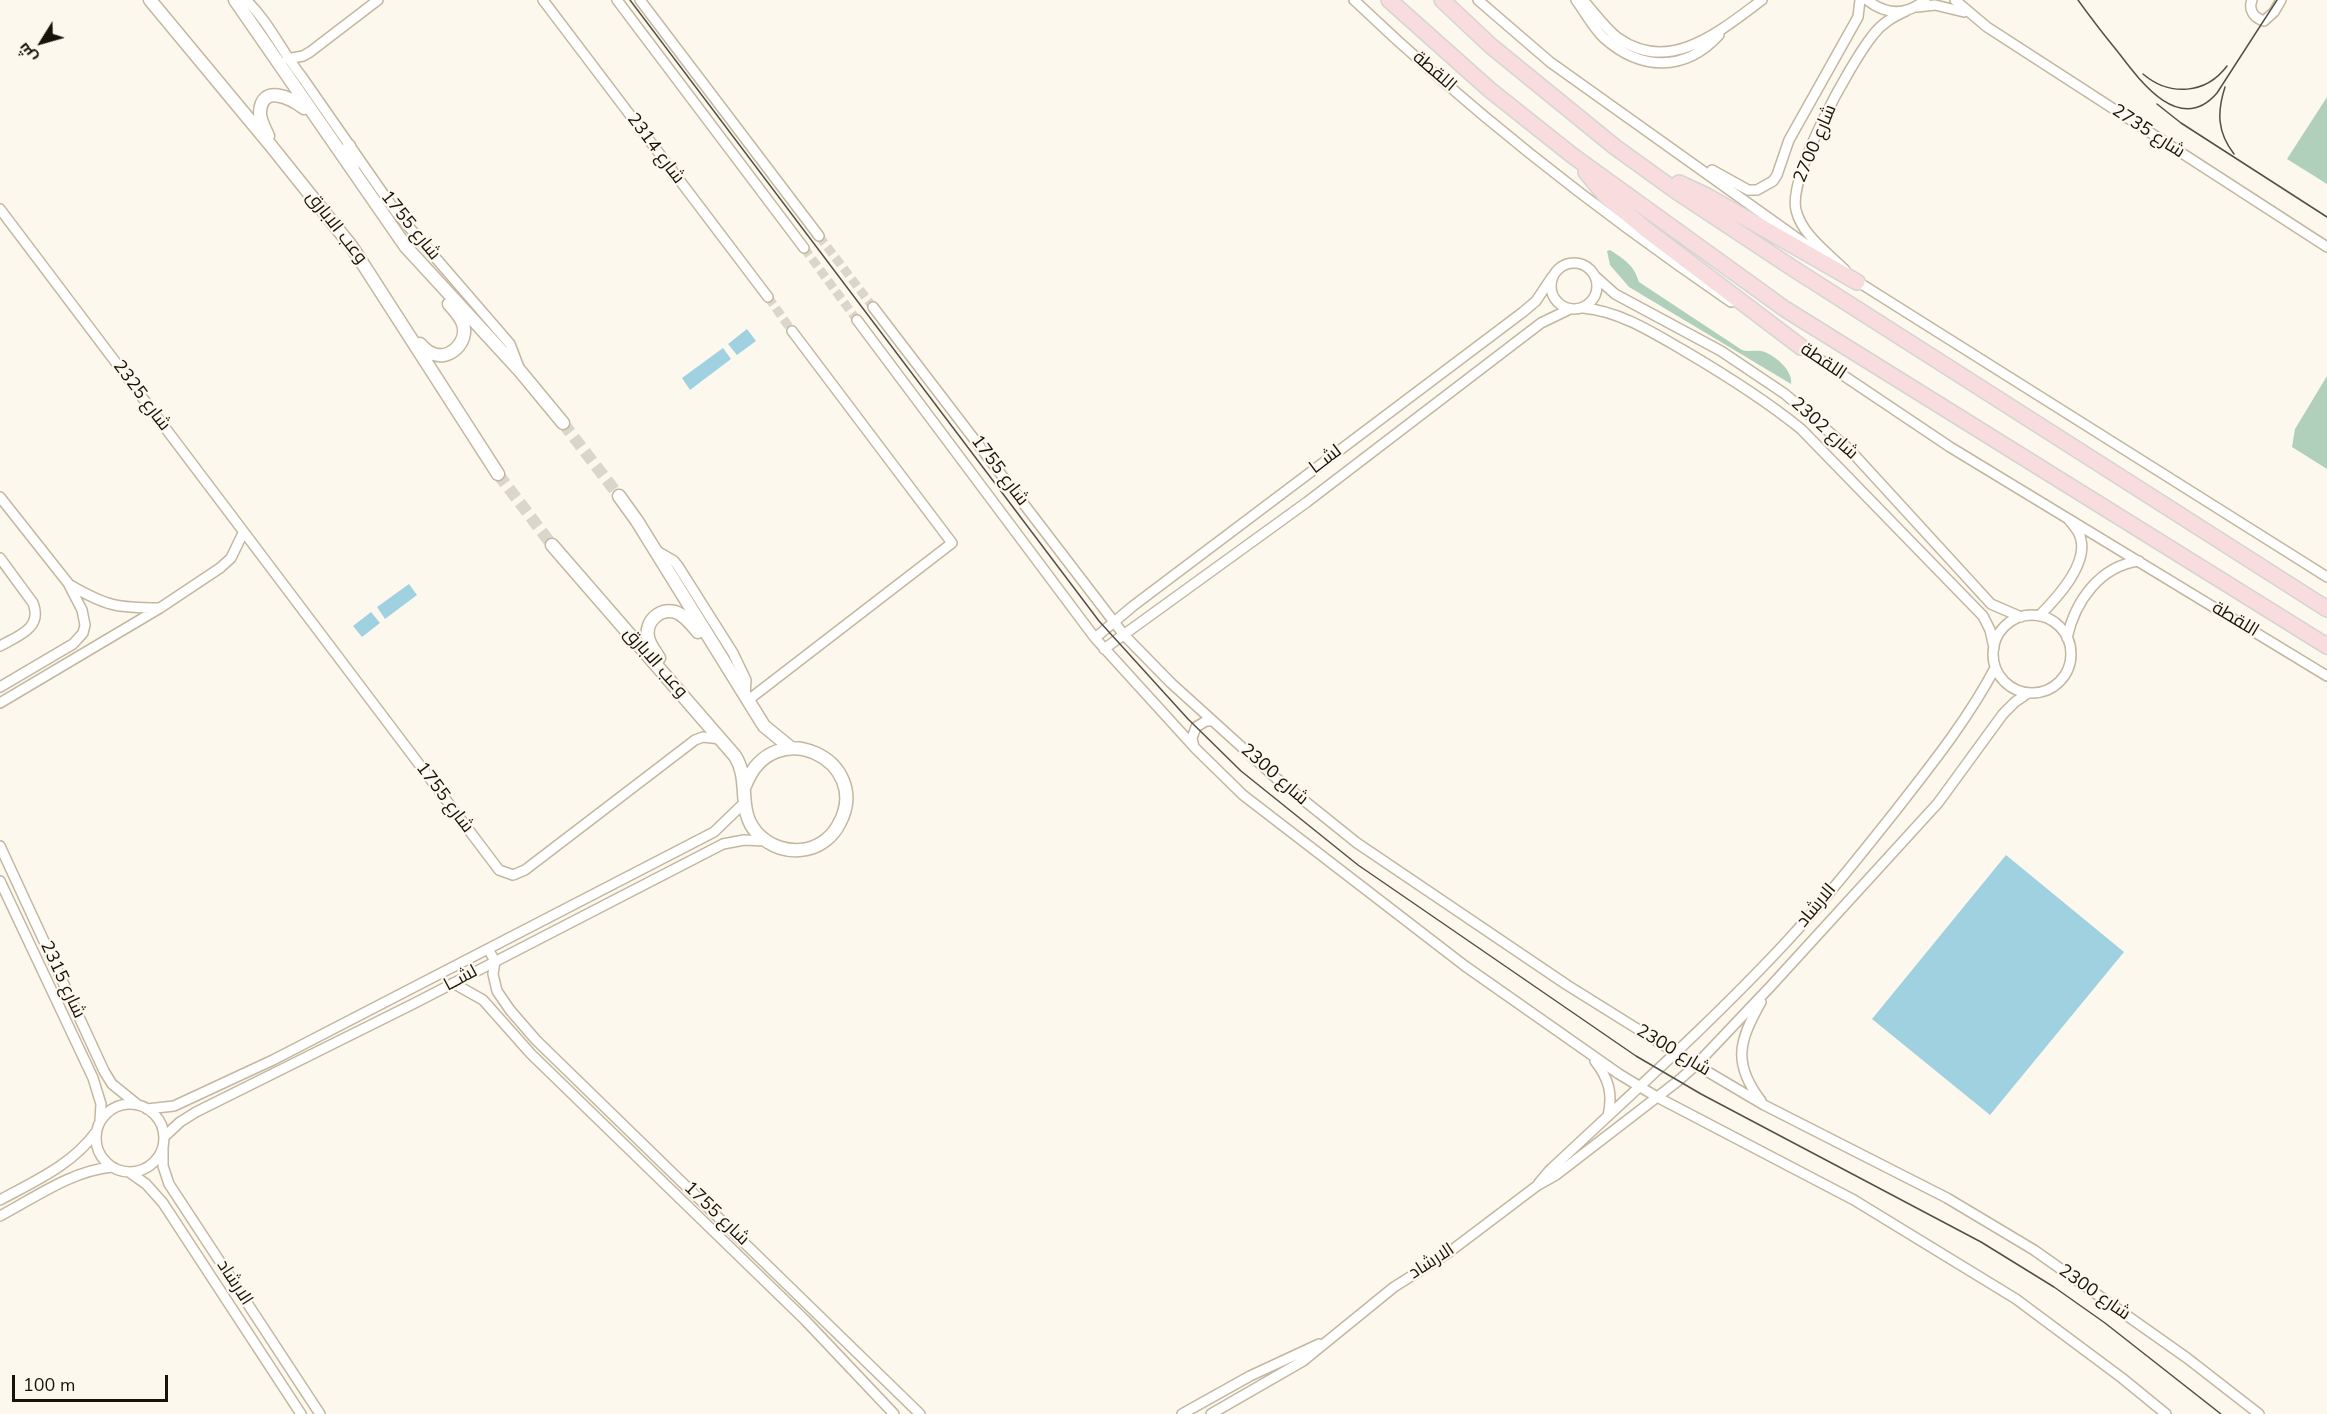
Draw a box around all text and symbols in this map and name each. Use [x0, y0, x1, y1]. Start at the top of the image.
north arrow [12, 12, 72, 72]
text: ش [13, 38, 43, 68]
street label: اللقطة [1408, 47, 1460, 97]
street label: شارع 2735 [2107, 100, 2189, 164]
street label: شارع 2700 [1790, 102, 1842, 186]
street label: شارع 2314 [621, 109, 689, 189]
street label: وعب الابارق [301, 187, 371, 269]
street label: شارع 1755 [376, 187, 444, 265]
street label: اللقطة [1796, 339, 1850, 385]
street label: شارع 2325 [107, 356, 175, 436]
street label: شارع 2302 [1786, 393, 1862, 465]
street label: شارع 1755 [965, 431, 1033, 511]
street label: لشــا [1306, 441, 1346, 479]
street label: اللقطة [2208, 598, 2262, 642]
street label: وعب الابارق [618, 623, 692, 703]
street label: شارع 2300 [1236, 740, 1312, 810]
street label: شارع 1755 [410, 758, 478, 838]
street label: الارشاد [1793, 880, 1841, 932]
street label: شارع 2315 [35, 938, 89, 1022]
street label: لشــا [441, 961, 481, 997]
street label: شارع 2300 [1632, 1020, 1714, 1082]
street label: شارع 1755 [679, 1178, 753, 1250]
street label: الارشاد [1405, 1239, 1459, 1285]
street label: الارشاد [211, 1256, 257, 1310]
street label: شارع 2300 [2054, 1260, 2134, 1326]
scale bar [15, 1363, 171, 1401]
text: 100 m [23, 1373, 75, 1397]

